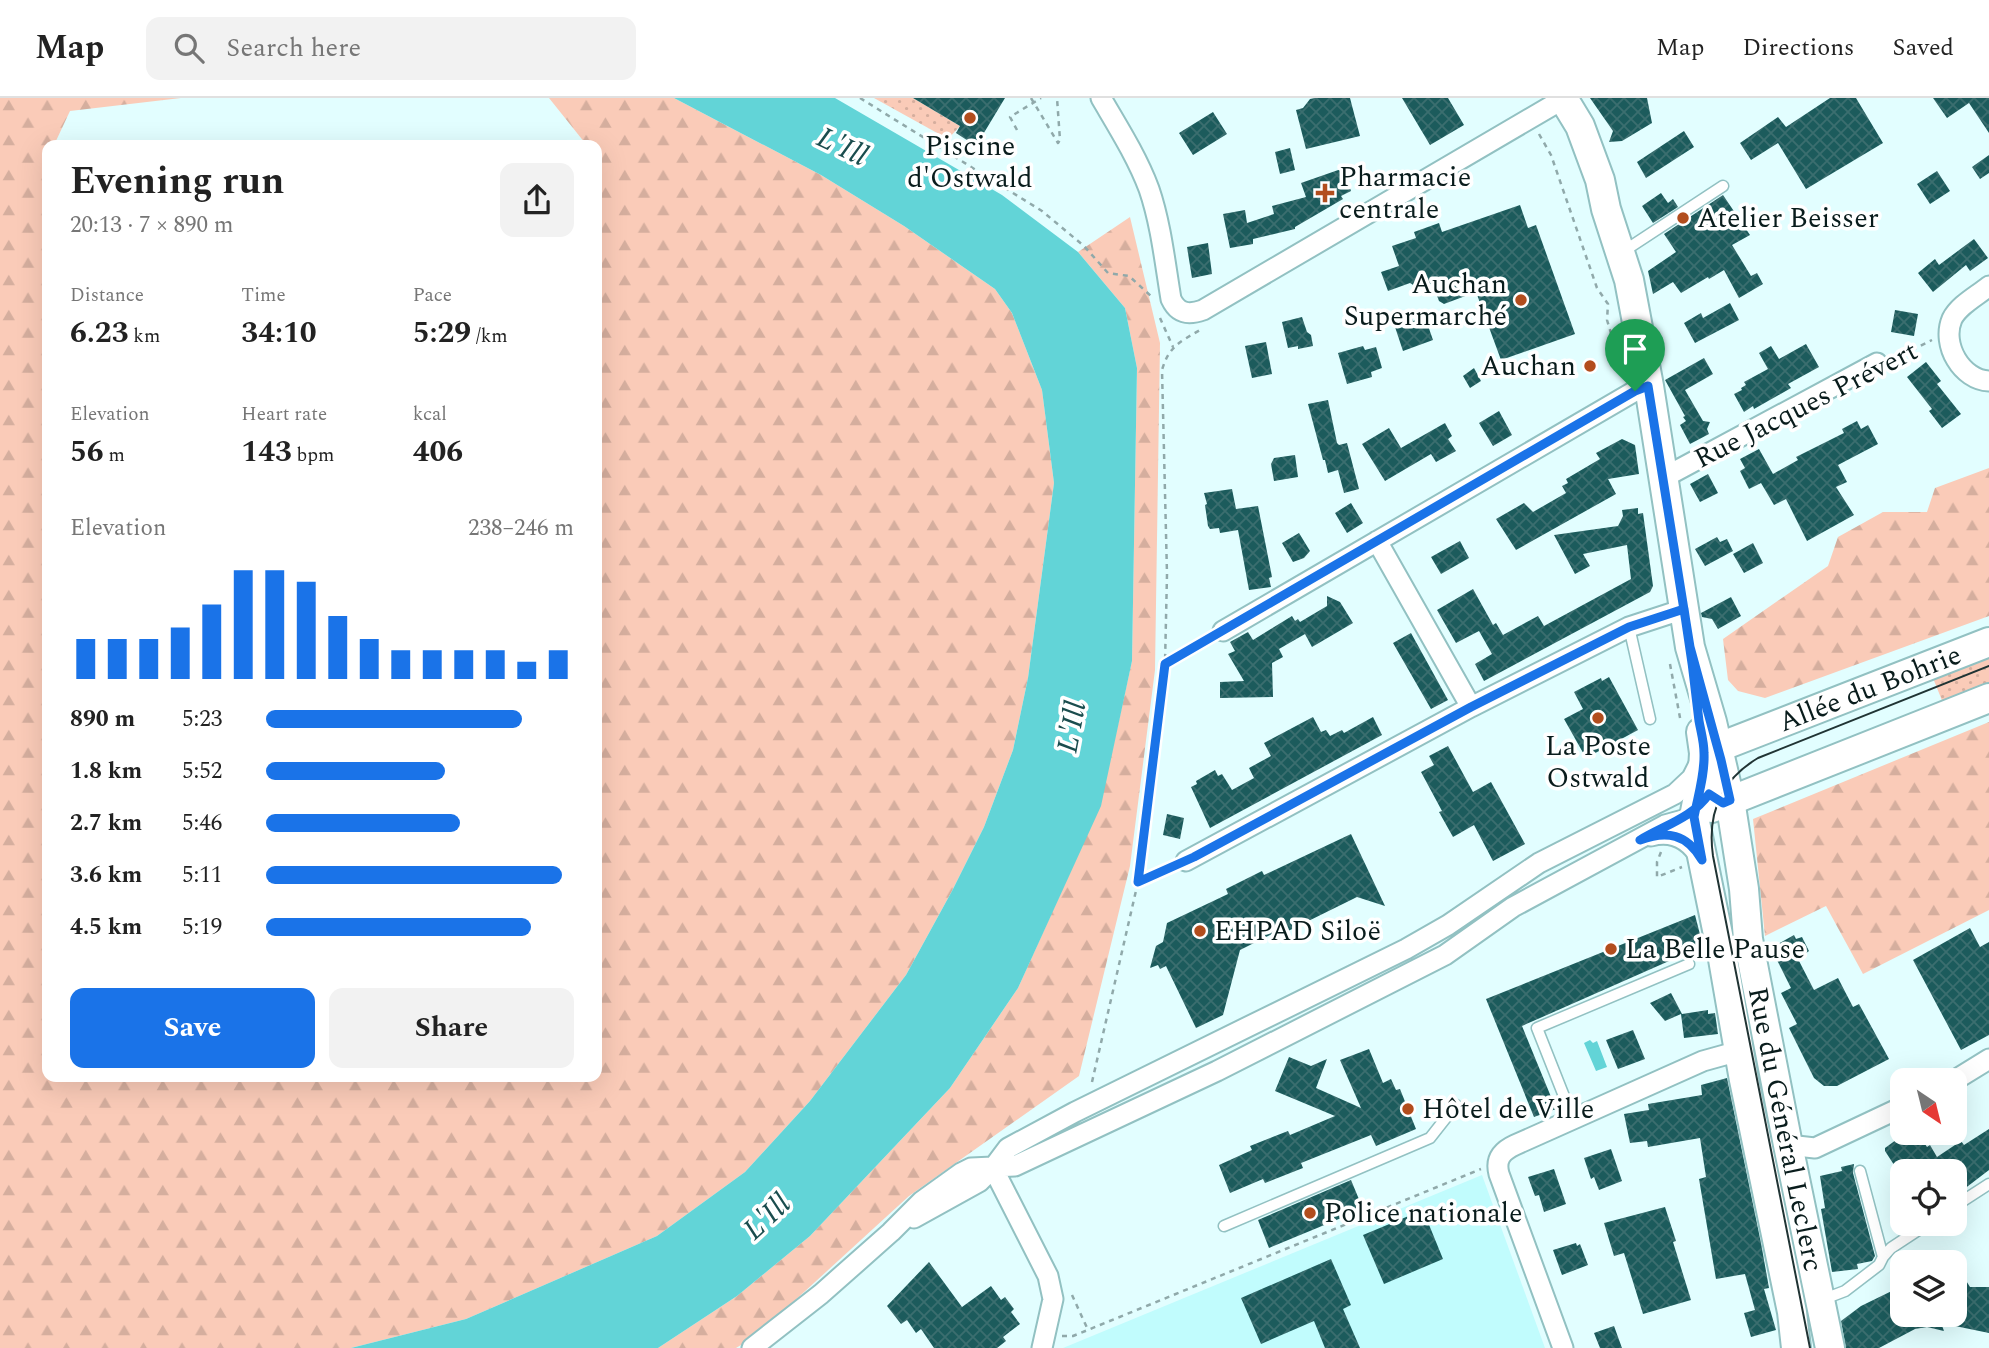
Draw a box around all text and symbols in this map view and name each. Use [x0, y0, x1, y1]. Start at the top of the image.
search box [146, 17, 636, 80]
text: Map [35, 23, 104, 73]
text: Search here [226, 28, 361, 68]
icon: search [170, 29, 208, 67]
text: Map [1656, 30, 1704, 66]
text: Directions [1742, 30, 1854, 66]
text: Saved [1892, 30, 1954, 66]
marker: Piscine d'Ostwald [962, 110, 978, 126]
water label: L'Ill [809, 115, 876, 179]
place label: Piscine d'Ostwald [907, 125, 1033, 200]
text: Evening run [70, 153, 284, 211]
place label: Pharmacie centrale [1339, 156, 1471, 231]
button: share [500, 163, 574, 237]
marker: Pharmacie centrale [1317, 185, 1333, 201]
place label: Atelier Beisser [1697, 197, 1879, 240]
text: 20:13 · 7 × 890 m [70, 208, 234, 243]
marker: Atelier Beisser [1675, 210, 1691, 226]
place label: Auchan Supermarché [1344, 263, 1507, 338]
text: Distance [70, 281, 144, 310]
text: Time [241, 281, 286, 310]
text: Pace [413, 281, 452, 310]
marker: Auchan Supermarché [1513, 292, 1529, 308]
text: 6.23 [70, 310, 129, 356]
text: 34:10 [241, 310, 317, 356]
text: 5:29 [413, 310, 471, 356]
pin [1605, 319, 1665, 391]
text: km [129, 322, 160, 351]
text: /km [471, 322, 508, 351]
icon: arrive [1616, 330, 1654, 368]
street label: Rue Jacques Prévert [1687, 330, 1926, 480]
place label: Auchan [1480, 345, 1576, 388]
marker: Auchan [1582, 358, 1598, 374]
text: Elevation [70, 400, 150, 429]
text: Heart rate [241, 400, 327, 429]
text: kcal [413, 400, 447, 429]
text: 56 [70, 429, 104, 475]
text: 143 [241, 429, 292, 475]
text: 406 [413, 429, 463, 475]
text: m [104, 441, 125, 470]
text: bpm [292, 441, 334, 470]
text: Elevation [70, 511, 166, 546]
text: 238–246 m [468, 511, 574, 546]
street label: Allée du Bohrie [1772, 633, 1968, 744]
water label: L'Ill [1044, 697, 1100, 757]
text: 890 m [70, 702, 135, 737]
text: 5:23 [182, 702, 222, 737]
marker: La Poste Ostwald [1590, 710, 1606, 726]
place label: La Poste Ostwald [1545, 725, 1651, 800]
text: 1.8 km [70, 754, 142, 789]
text: 5:52 [182, 754, 222, 789]
text: 2.7 km [70, 806, 142, 841]
text: 5:46 [182, 806, 222, 841]
text: 3.6 km [70, 858, 142, 893]
text: 5:11 [182, 858, 222, 893]
text: 4.5 km [70, 910, 142, 945]
text: 5:19 [182, 910, 222, 945]
place label: EHPAD Siloë [1214, 910, 1381, 953]
marker: EHPAD Siloë [1192, 923, 1208, 939]
place label: La Belle Pause [1625, 928, 1805, 971]
marker: La Belle Pause [1603, 941, 1619, 957]
street label: Rue du Général Leclerc [1736, 983, 1835, 1275]
button: Save [70, 988, 315, 1068]
button: Share [329, 988, 574, 1068]
north arrow [1890, 1068, 1967, 1144]
map controls [1890, 1068, 1967, 1327]
place label: Hôtel de Ville [1422, 1088, 1594, 1131]
marker: Hôtel de Ville [1400, 1101, 1416, 1117]
button: locate [1890, 1159, 1967, 1236]
water label: L'Ill [732, 1182, 802, 1252]
place label: Police nationale [1324, 1192, 1523, 1235]
marker: Police nationale [1302, 1205, 1318, 1221]
button: layers [1890, 1250, 1967, 1327]

